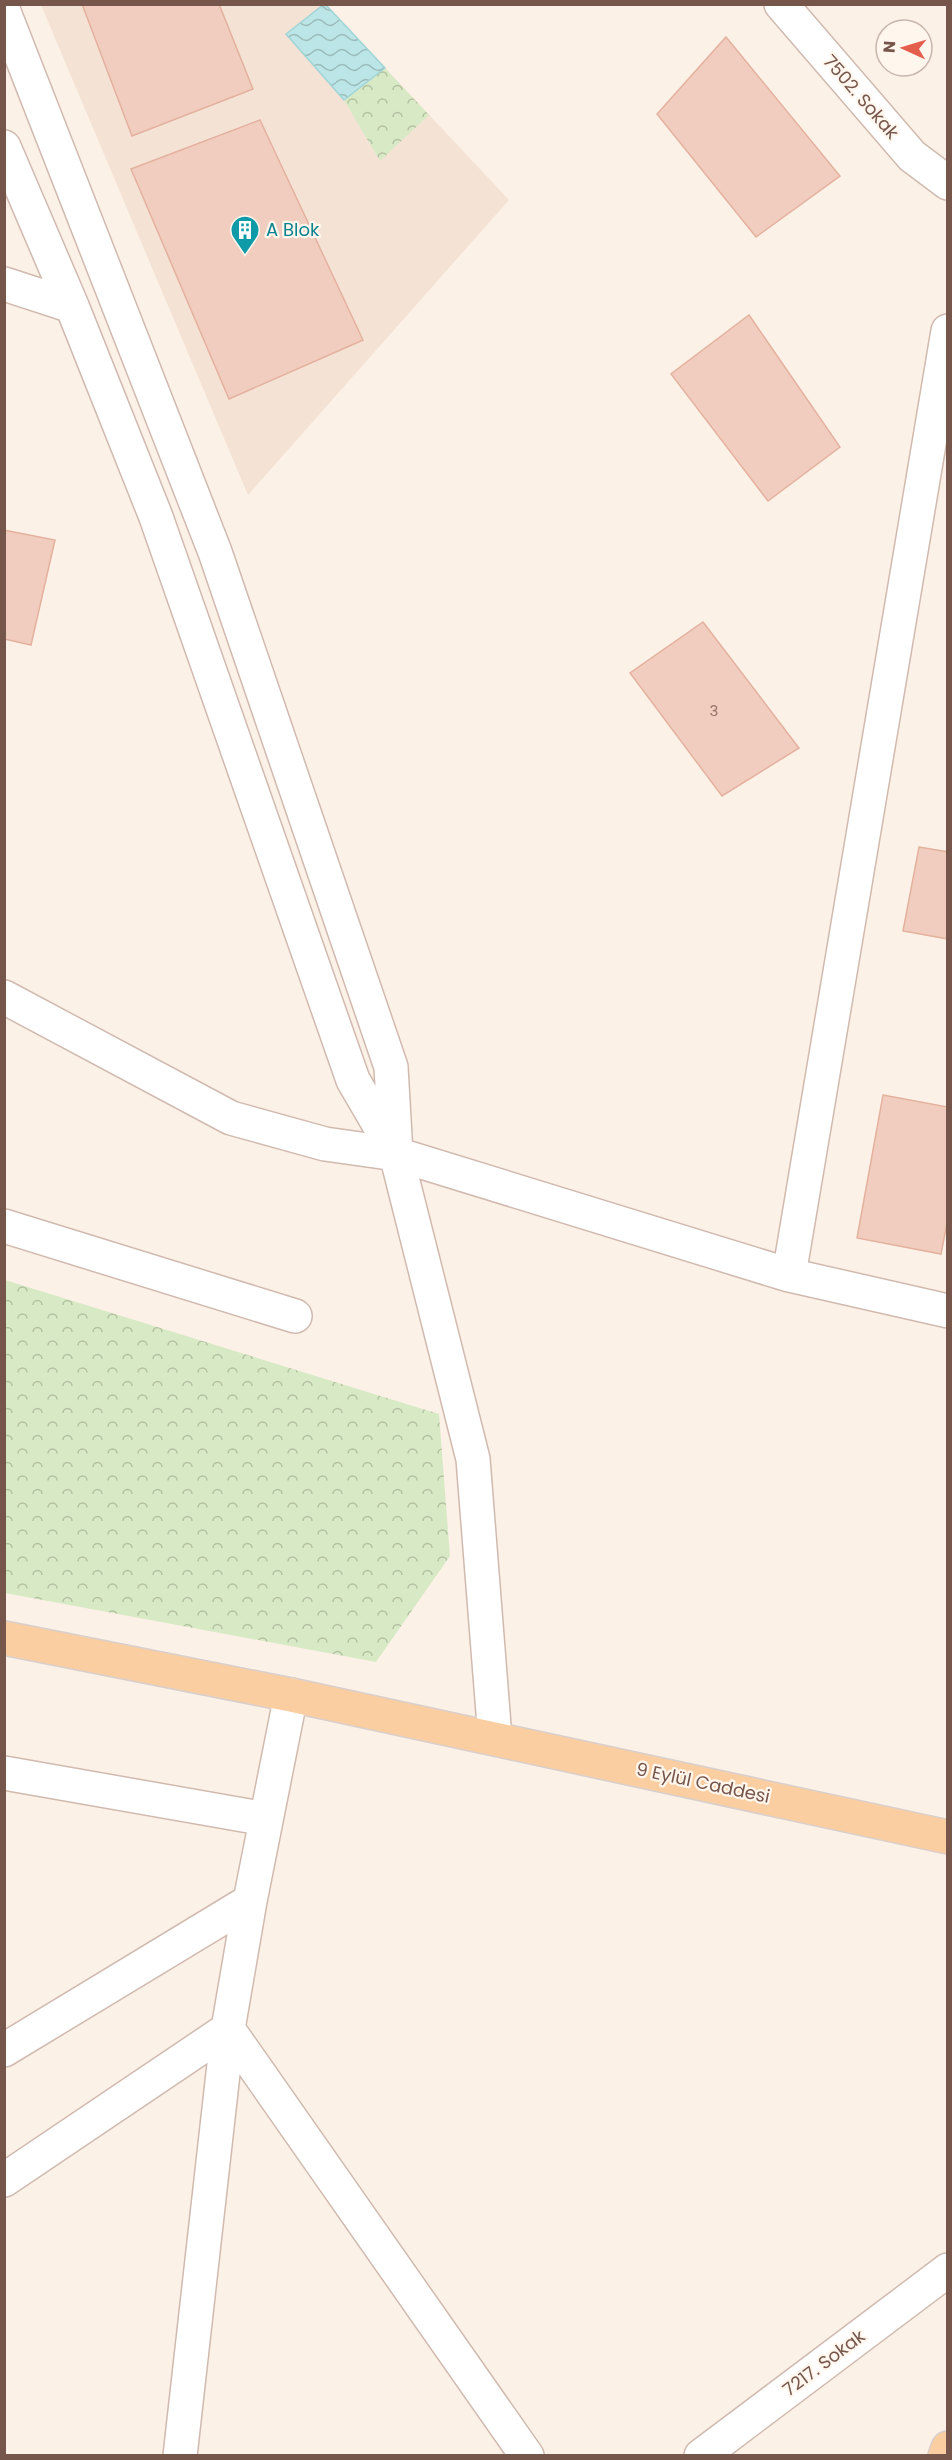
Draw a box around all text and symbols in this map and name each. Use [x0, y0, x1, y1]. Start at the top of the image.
north arrow [874, 18, 934, 78]
text: N [878, 40, 901, 54]
street label: 7502. Sokak [818, 49, 905, 145]
building icon: A Blok [229, 214, 261, 256]
place label: A Blok [266, 217, 320, 242]
house number: 3 [710, 700, 718, 721]
street label: 9 Eylül Caddesi [634, 1756, 772, 1809]
street label: 7217. Sokak [777, 2323, 871, 2402]

